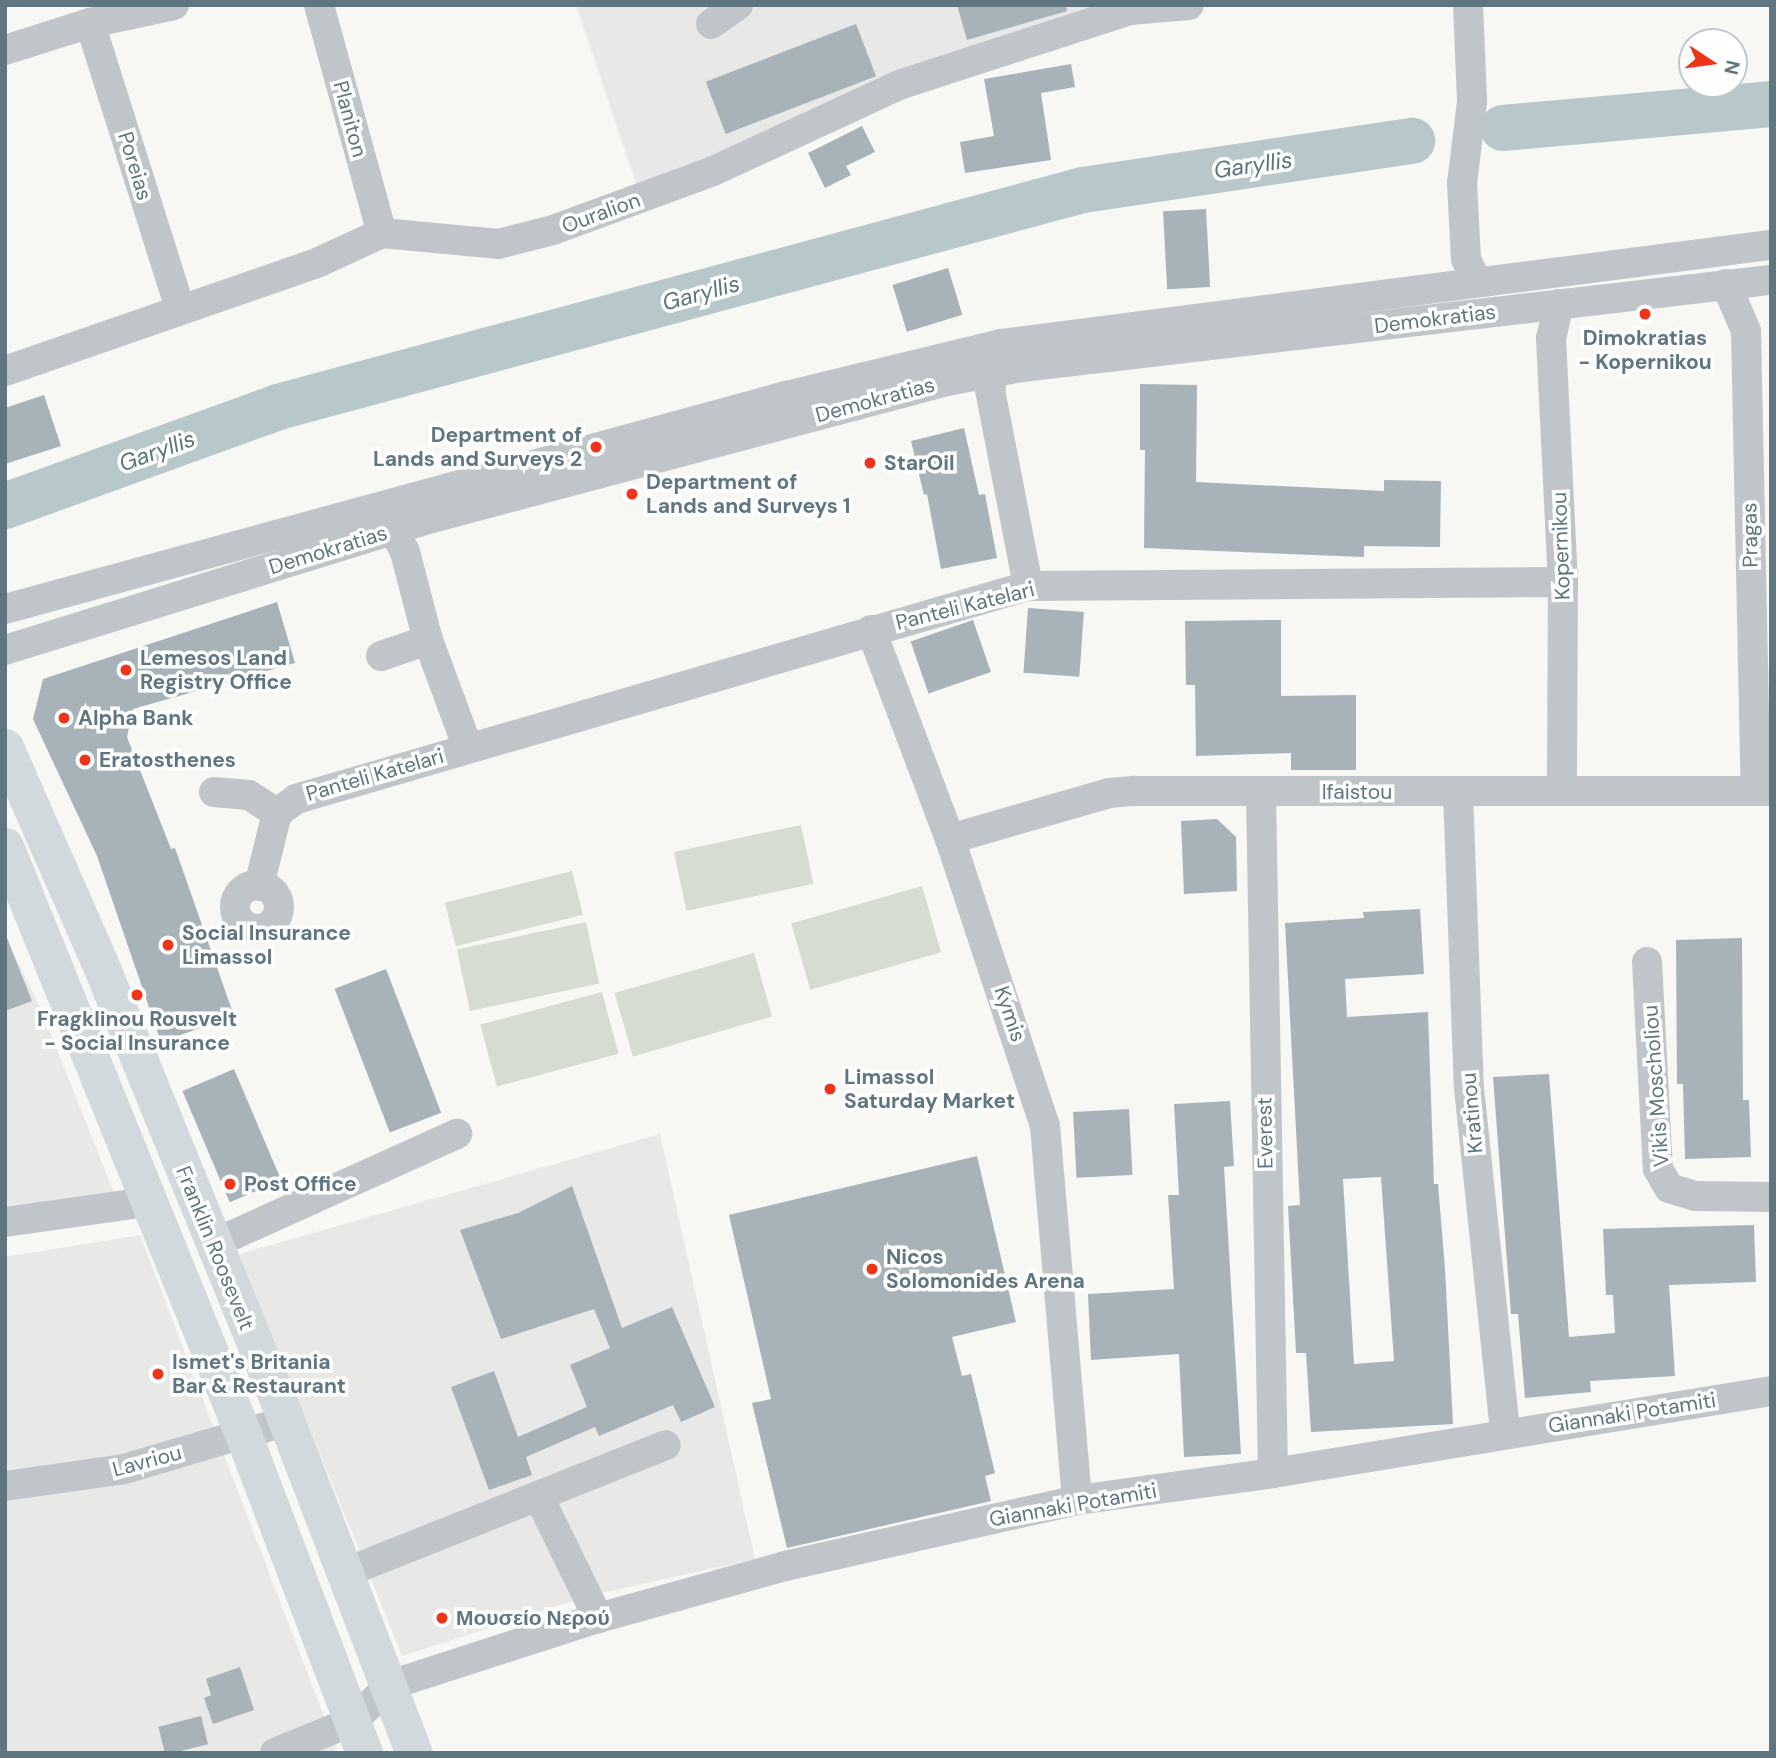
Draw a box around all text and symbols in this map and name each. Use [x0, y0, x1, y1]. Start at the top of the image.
north arrow [1678, 28, 1748, 98]
text: N [1718, 58, 1746, 77]
street label: Planiton [328, 78, 372, 160]
street label: Poreias [113, 129, 157, 203]
water label: Garyllis [1212, 146, 1294, 184]
street label: Ouralion [558, 187, 644, 239]
water label: Garyllis [659, 269, 743, 317]
street label: Demokratias [1373, 299, 1497, 339]
marker: Dimokratias - Kopernikou [1637, 306, 1653, 322]
place label: Dimokratias - Kopernikou [1578, 325, 1712, 375]
street label: Demokratias [813, 372, 937, 428]
place label: Department of Lands and Surveys 2 [373, 422, 582, 472]
water label: Garyllis [115, 425, 199, 477]
marker: Department of Lands and Surveys 2 [588, 439, 604, 455]
place label: StarOil [884, 450, 954, 476]
marker: StarOil [862, 455, 878, 471]
place label: Department of Lands and Surveys 1 [646, 469, 850, 519]
marker: Department of Lands and Surveys 1 [624, 486, 640, 502]
street label: Kopernikou [1547, 491, 1575, 601]
street label: Pragas [1737, 502, 1763, 568]
street label: Demokratias [266, 520, 390, 580]
street label: Panteli Katelari [893, 577, 1037, 635]
place label: Lemesos Land Registry Office [140, 645, 292, 695]
marker: Lemesos Land Registry Office [118, 662, 134, 678]
place label: Alpha Bank [78, 705, 193, 731]
marker: Alpha Bank [56, 710, 72, 726]
street label: Panteli Katelari [303, 743, 447, 807]
place label: Eratosthenes [99, 747, 236, 773]
marker: Eratosthenes [77, 752, 93, 768]
street label: Ifaistou [1322, 779, 1392, 805]
place label: Social Insurance Limassol [182, 920, 351, 970]
marker: Social Insurance Limassol [160, 937, 176, 953]
street label: Kymis [989, 983, 1031, 1045]
marker: Fragklinou Rousvelt - Social Insurance [129, 987, 145, 1003]
street label: Vikis Moscholiou [1638, 1004, 1674, 1168]
place label: Fragklinou Rousvelt - Social Insurance [37, 1006, 237, 1056]
place label: Limassol Saturday Market [844, 1064, 1015, 1114]
street label: Kratinou [1456, 1072, 1488, 1154]
marker: Limassol Saturday Market [822, 1081, 838, 1097]
street label: Everest [1252, 1097, 1278, 1169]
street label: Franklin Roosevelt [171, 1162, 259, 1334]
place label: Post Office [244, 1171, 357, 1197]
marker: Post Office [222, 1176, 238, 1192]
place label: Nicos Solomonides Arena [886, 1244, 1085, 1294]
marker: Nicos Solomonides Arena [864, 1261, 880, 1277]
place label: Ismet's Britania Bar & Restaurant [172, 1349, 346, 1399]
marker: Ismet's Britania Bar & Restaurant [150, 1366, 166, 1382]
street label: Giannaki Potamiti [1546, 1387, 1718, 1439]
street label: Lavriou [110, 1440, 184, 1482]
street label: Giannaki Potamiti [987, 1478, 1159, 1532]
place label: Μουσείο Νερού [456, 1605, 610, 1631]
marker: Μουσείο Νερού [434, 1610, 450, 1626]

